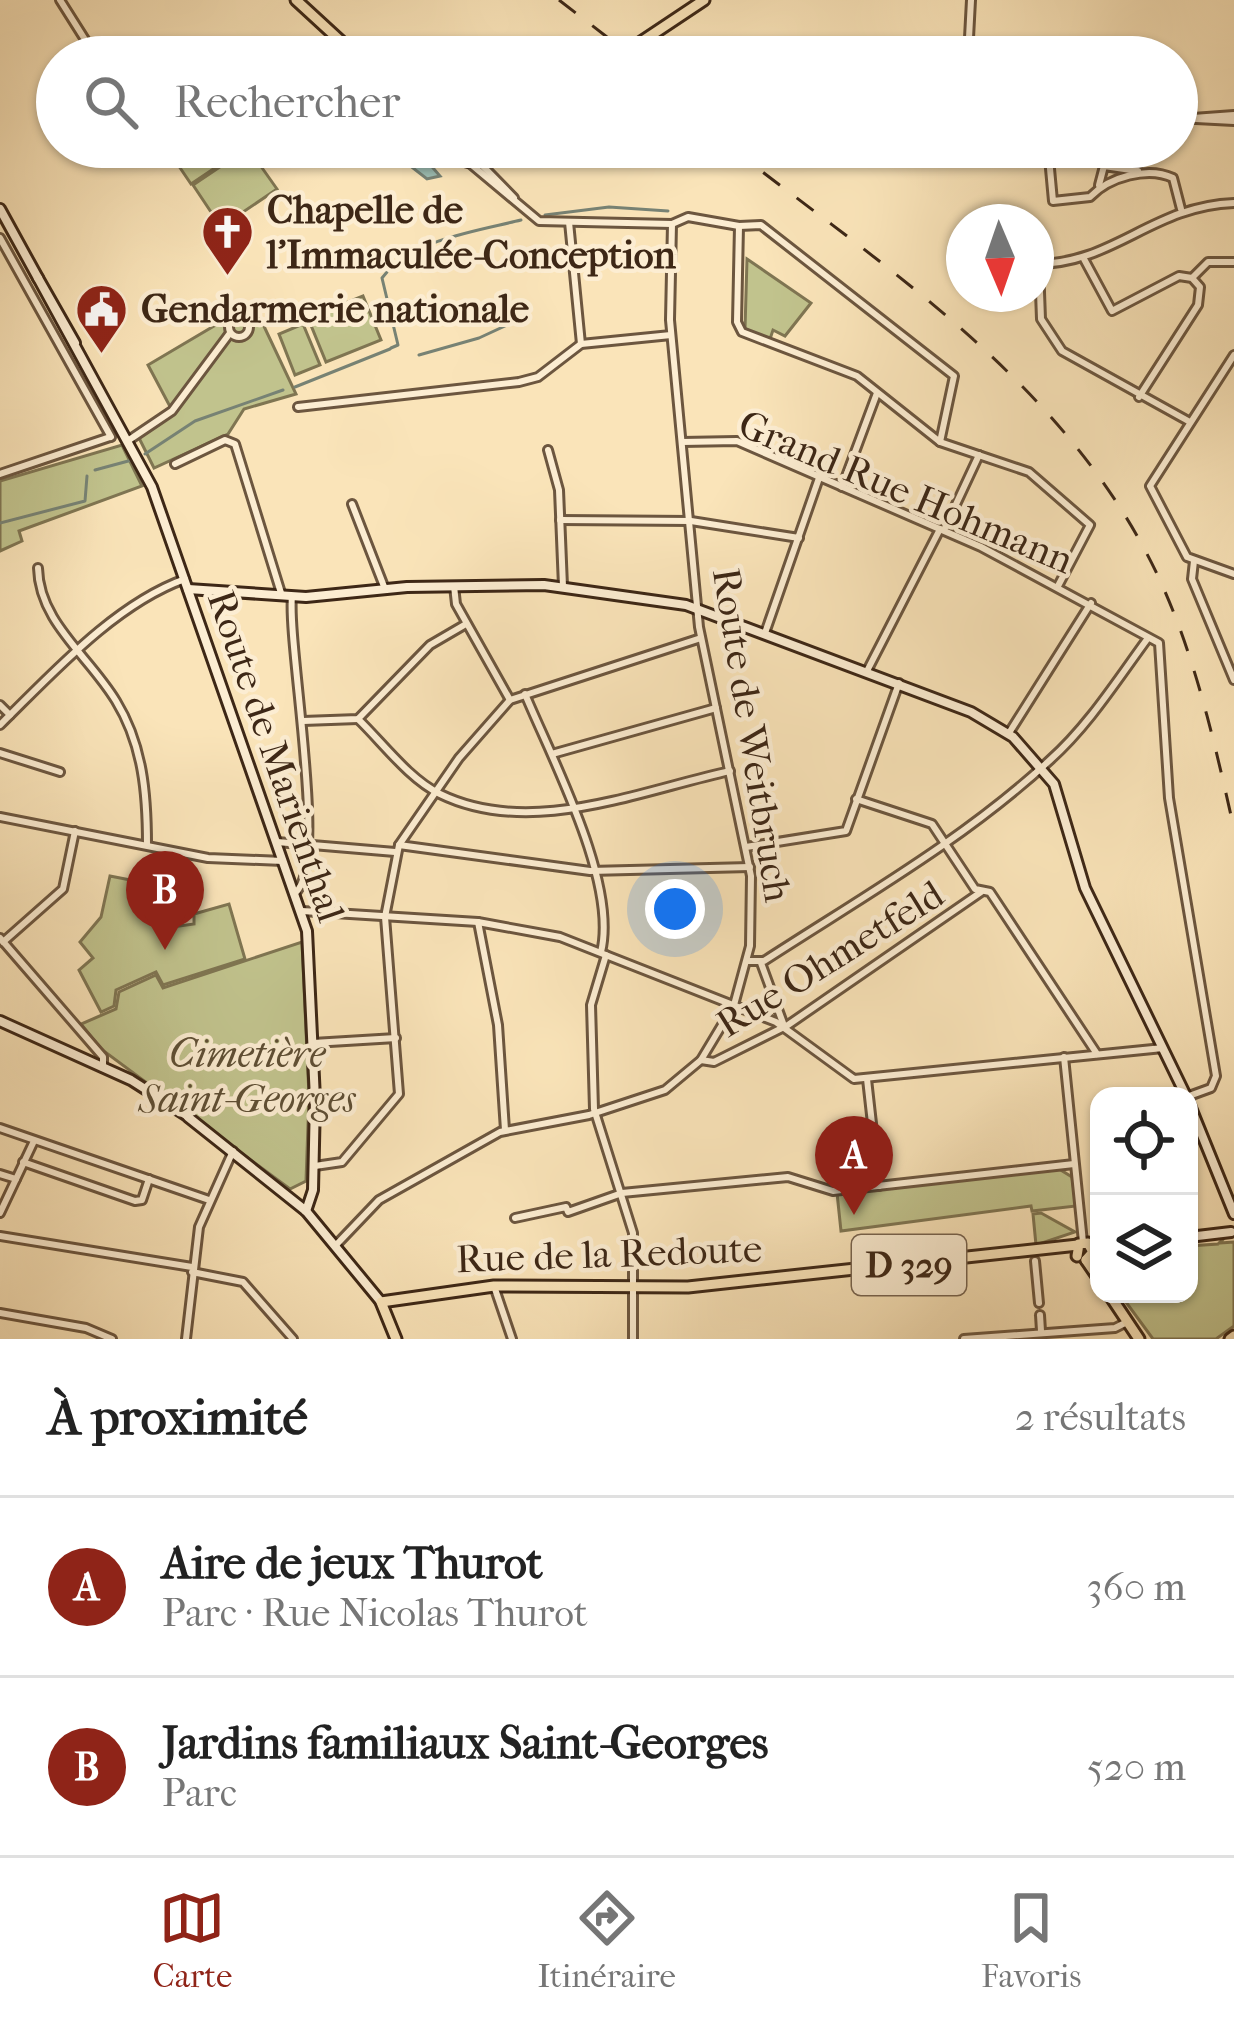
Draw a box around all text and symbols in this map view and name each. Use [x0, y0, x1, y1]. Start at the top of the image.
search box [36, 36, 1198, 168]
icon: search [78, 69, 144, 135]
text: Rechercher [174, 76, 400, 129]
place label: Chapelle de l'Immaculée-Conception [266, 187, 676, 278]
church icon: Chapelle de l'Immaculée-Conception [200, 204, 256, 278]
north arrow [946, 204, 1054, 312]
public building icon: Gendarmerie nationale [74, 281, 130, 355]
place label: Gendarmerie nationale [141, 286, 529, 332]
street label: Grand Rue Hohmann [732, 401, 1081, 583]
street label: Route de Weitbruch [703, 565, 801, 905]
street label: Route de Marienthal [198, 584, 354, 928]
pin: B [126, 851, 204, 950]
street label: Rue Ohmetfeld [708, 871, 953, 1047]
your location [645, 879, 705, 939]
park label: Cimetière Saint-Georges [138, 1031, 356, 1122]
map controls [1090, 1087, 1198, 1303]
button: locate [1090, 1087, 1198, 1195]
pin: A [815, 1116, 893, 1215]
button: layers [1090, 1195, 1198, 1303]
street label: Rue de la Redoute [455, 1226, 763, 1282]
road number: D 329 [852, 1235, 966, 1295]
text: À proximité [48, 1387, 308, 1447]
text: 2 résultats [1015, 1394, 1186, 1440]
text: Aire de jeux Thurot [162, 1537, 543, 1590]
text: A [74, 1564, 100, 1610]
text: 360 m [1087, 1564, 1186, 1610]
text: Parc · Rue Nicolas Thurot [162, 1590, 588, 1636]
text: Jardins familiaux Saint-Georges [162, 1717, 768, 1770]
text: B [74, 1744, 100, 1790]
text: 520 m [1087, 1744, 1186, 1790]
text: Parc [162, 1770, 237, 1816]
tab: Carte [153, 1885, 232, 1996]
tab: Itinéraire [537, 1885, 676, 1996]
tab: Favoris [981, 1885, 1081, 1996]

